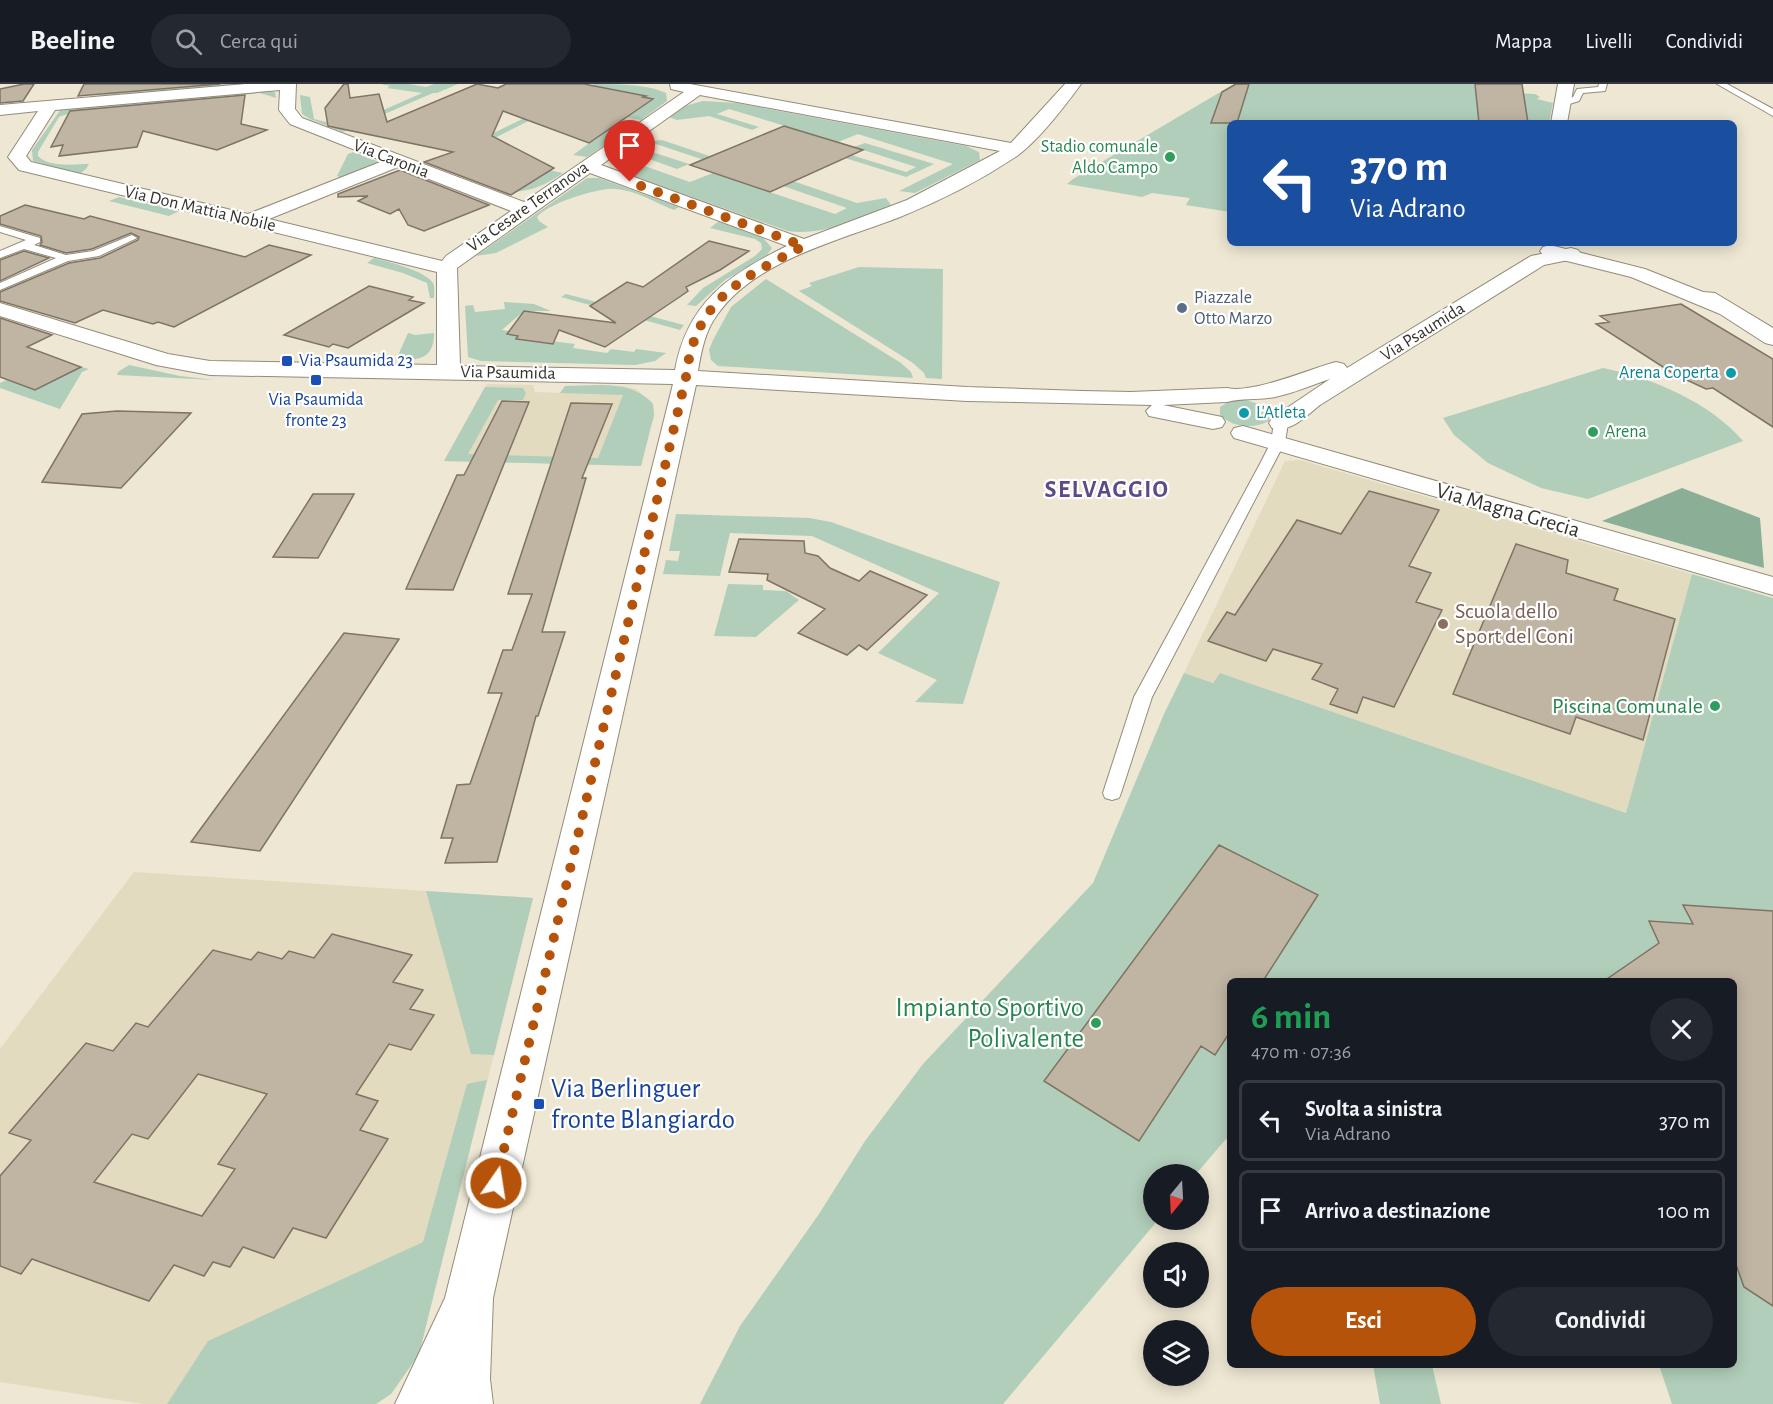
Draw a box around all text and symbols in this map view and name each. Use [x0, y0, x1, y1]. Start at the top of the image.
search box [151, 14, 571, 68]
icon: search [172, 25, 205, 58]
text: Beeline [30, 27, 115, 55]
text: Cerca qui [220, 30, 298, 52]
text: Mappa [1495, 31, 1552, 52]
text: Livelli [1585, 31, 1633, 52]
text: Condividi [1666, 31, 1743, 52]
pin [604, 120, 655, 182]
icon: arrive [613, 129, 646, 162]
street label: Via Caronia [351, 136, 431, 182]
place label: Stadio comunale Aldo Campo [1041, 138, 1158, 177]
icon: left [1251, 144, 1329, 222]
text: 370 m [1350, 146, 1448, 188]
marker: Stadio comunale Aldo Campo [1163, 150, 1177, 164]
street label: Via Cesare Terranova [464, 158, 592, 256]
street label: Via Don Mattia Nobile [122, 183, 278, 235]
text: Via Adrano [1350, 195, 1466, 222]
place label: Piazzale Otto Marzo [1194, 289, 1273, 328]
street label: Via Psaumida [1378, 299, 1468, 365]
marker: Piazzale Otto Marzo [1175, 301, 1189, 315]
place label: Via Psaumida 23 [299, 352, 413, 370]
marker: Via Psaumida 23 [280, 354, 294, 368]
street label: Via Psaumida [460, 363, 556, 383]
place label: Arena Coperta [1619, 364, 1719, 382]
marker: Arena Coperta [1724, 366, 1738, 380]
marker: Via Psaumida fronte 23 [309, 373, 323, 387]
place label: Via Psaumida fronte 23 [268, 391, 364, 430]
place label: L'Atleta [1256, 404, 1306, 422]
marker: L'Atleta [1237, 406, 1251, 420]
place label: Arena [1605, 423, 1647, 441]
marker: Arena [1586, 425, 1600, 439]
district label: SELVAGGIO [1044, 478, 1170, 502]
street label: Via Magna Grecia [1434, 479, 1582, 541]
place label: Scuola dello Sport del Coni [1455, 600, 1574, 647]
marker: Scuola dello Sport del Coni [1436, 617, 1450, 631]
place label: Piscina Comunale [1552, 695, 1703, 717]
marker: Piscina Comunale [1708, 699, 1722, 713]
place label: Impianto Sportivo Polivalente [895, 994, 1084, 1052]
button: close [1650, 998, 1713, 1061]
text: 6 min [1251, 999, 1331, 1035]
marker: Impianto Sportivo Polivalente [1089, 1016, 1103, 1030]
text: 470 m · 07:36 [1251, 1042, 1351, 1062]
place label: Via Berlinguer fronte Blangiardo [551, 1075, 735, 1133]
marker: Via Berlinguer fronte Blangiardo [532, 1097, 546, 1111]
text: Svolta a sinistra [1305, 1098, 1442, 1120]
icon: left [1254, 1104, 1287, 1137]
text: 370 m [1659, 1110, 1710, 1132]
text: Via Adrano [1305, 1124, 1391, 1144]
position arrow [464, 1151, 528, 1215]
north arrow [1143, 1164, 1209, 1230]
map controls [1143, 1164, 1209, 1386]
icon: arrive [1254, 1194, 1287, 1227]
text: Arrivo a destinazione [1305, 1200, 1490, 1222]
text: 100 m [1658, 1200, 1710, 1222]
button: sound [1143, 1242, 1209, 1308]
button: Esci [1251, 1287, 1476, 1356]
button: Condividi [1488, 1287, 1713, 1356]
button: layers [1143, 1320, 1209, 1386]

